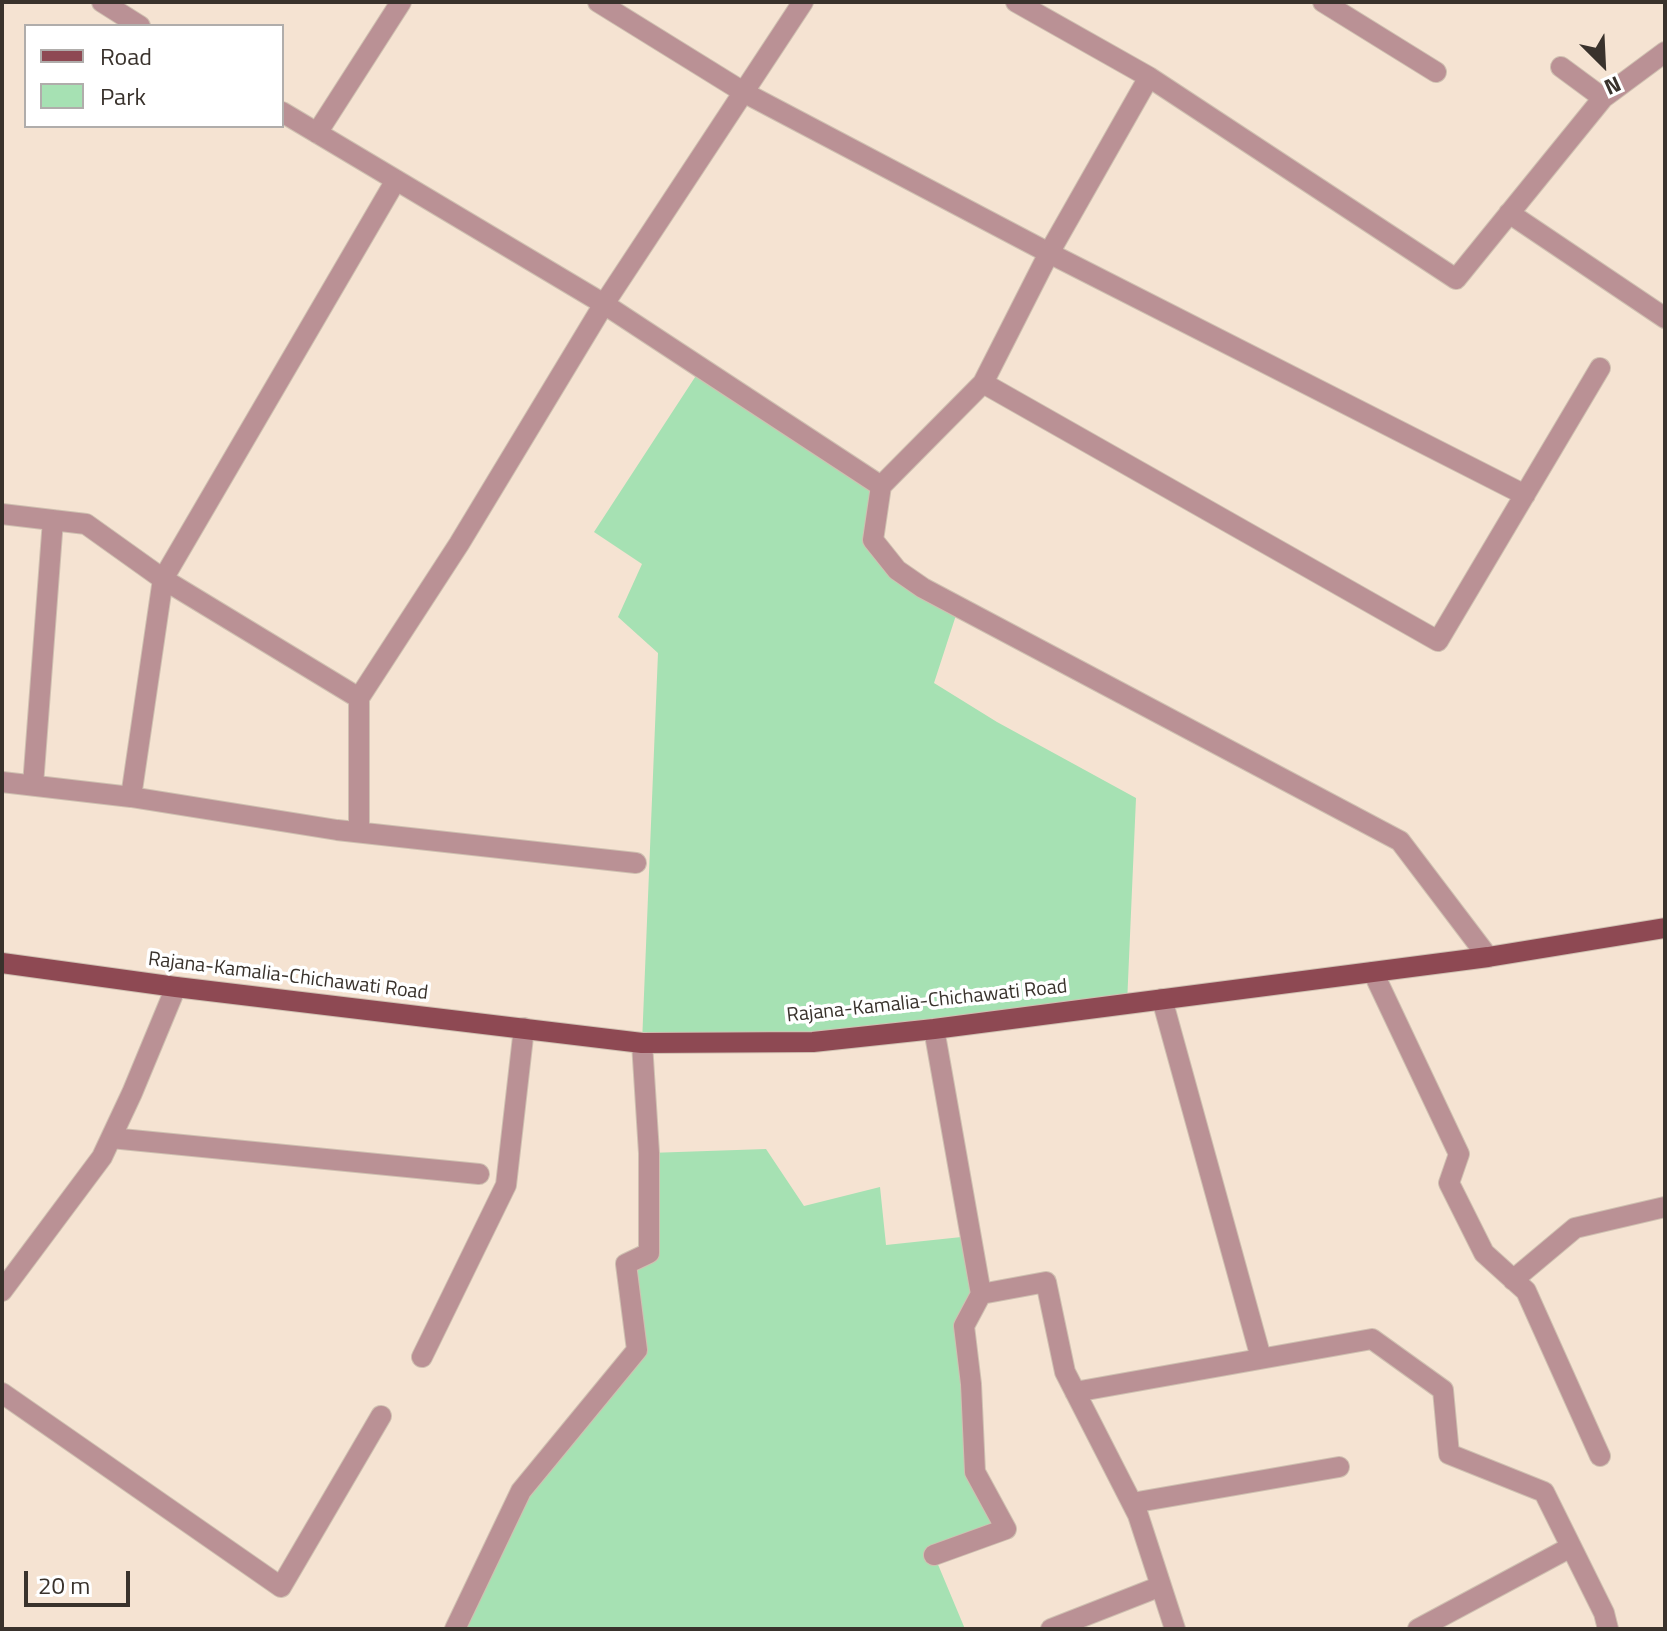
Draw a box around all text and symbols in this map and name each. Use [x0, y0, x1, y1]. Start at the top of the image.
legend [24, 24, 284, 128]
north arrow [1563, 24, 1643, 104]
text: Road [100, 38, 152, 74]
text: N [1599, 67, 1627, 105]
text: Park [100, 78, 146, 114]
street label: Rajana-Kamalia-Chichawati Road [147, 948, 429, 1006]
street label: Rajana-Kamalia-Chichawati Road [786, 975, 1068, 1029]
scale bar [28, 1555, 134, 1605]
text: 20 m [38, 1567, 90, 1603]

